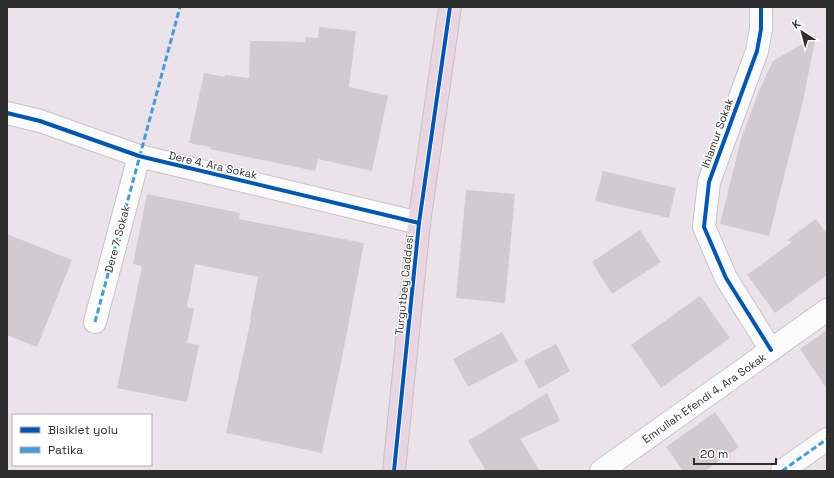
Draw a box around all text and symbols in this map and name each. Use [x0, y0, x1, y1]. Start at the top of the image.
north arrow [782, 12, 822, 52]
text: K [789, 16, 803, 32]
street label: Ihlamur Sokak [698, 96, 736, 170]
street label: Dere 4. Ara Sokak [167, 148, 259, 182]
street label: Dere 7. Sokak [101, 204, 133, 274]
street label: Turgutbey Caddesi [392, 234, 416, 336]
street label: Emrullah Efendi 4. Ara Sokak [639, 350, 769, 446]
legend [12, 414, 152, 466]
text: Bisiklet yolu [48, 422, 118, 438]
scale bar [694, 440, 776, 466]
text: Patika [48, 442, 83, 458]
text: 20 m [700, 446, 728, 462]

